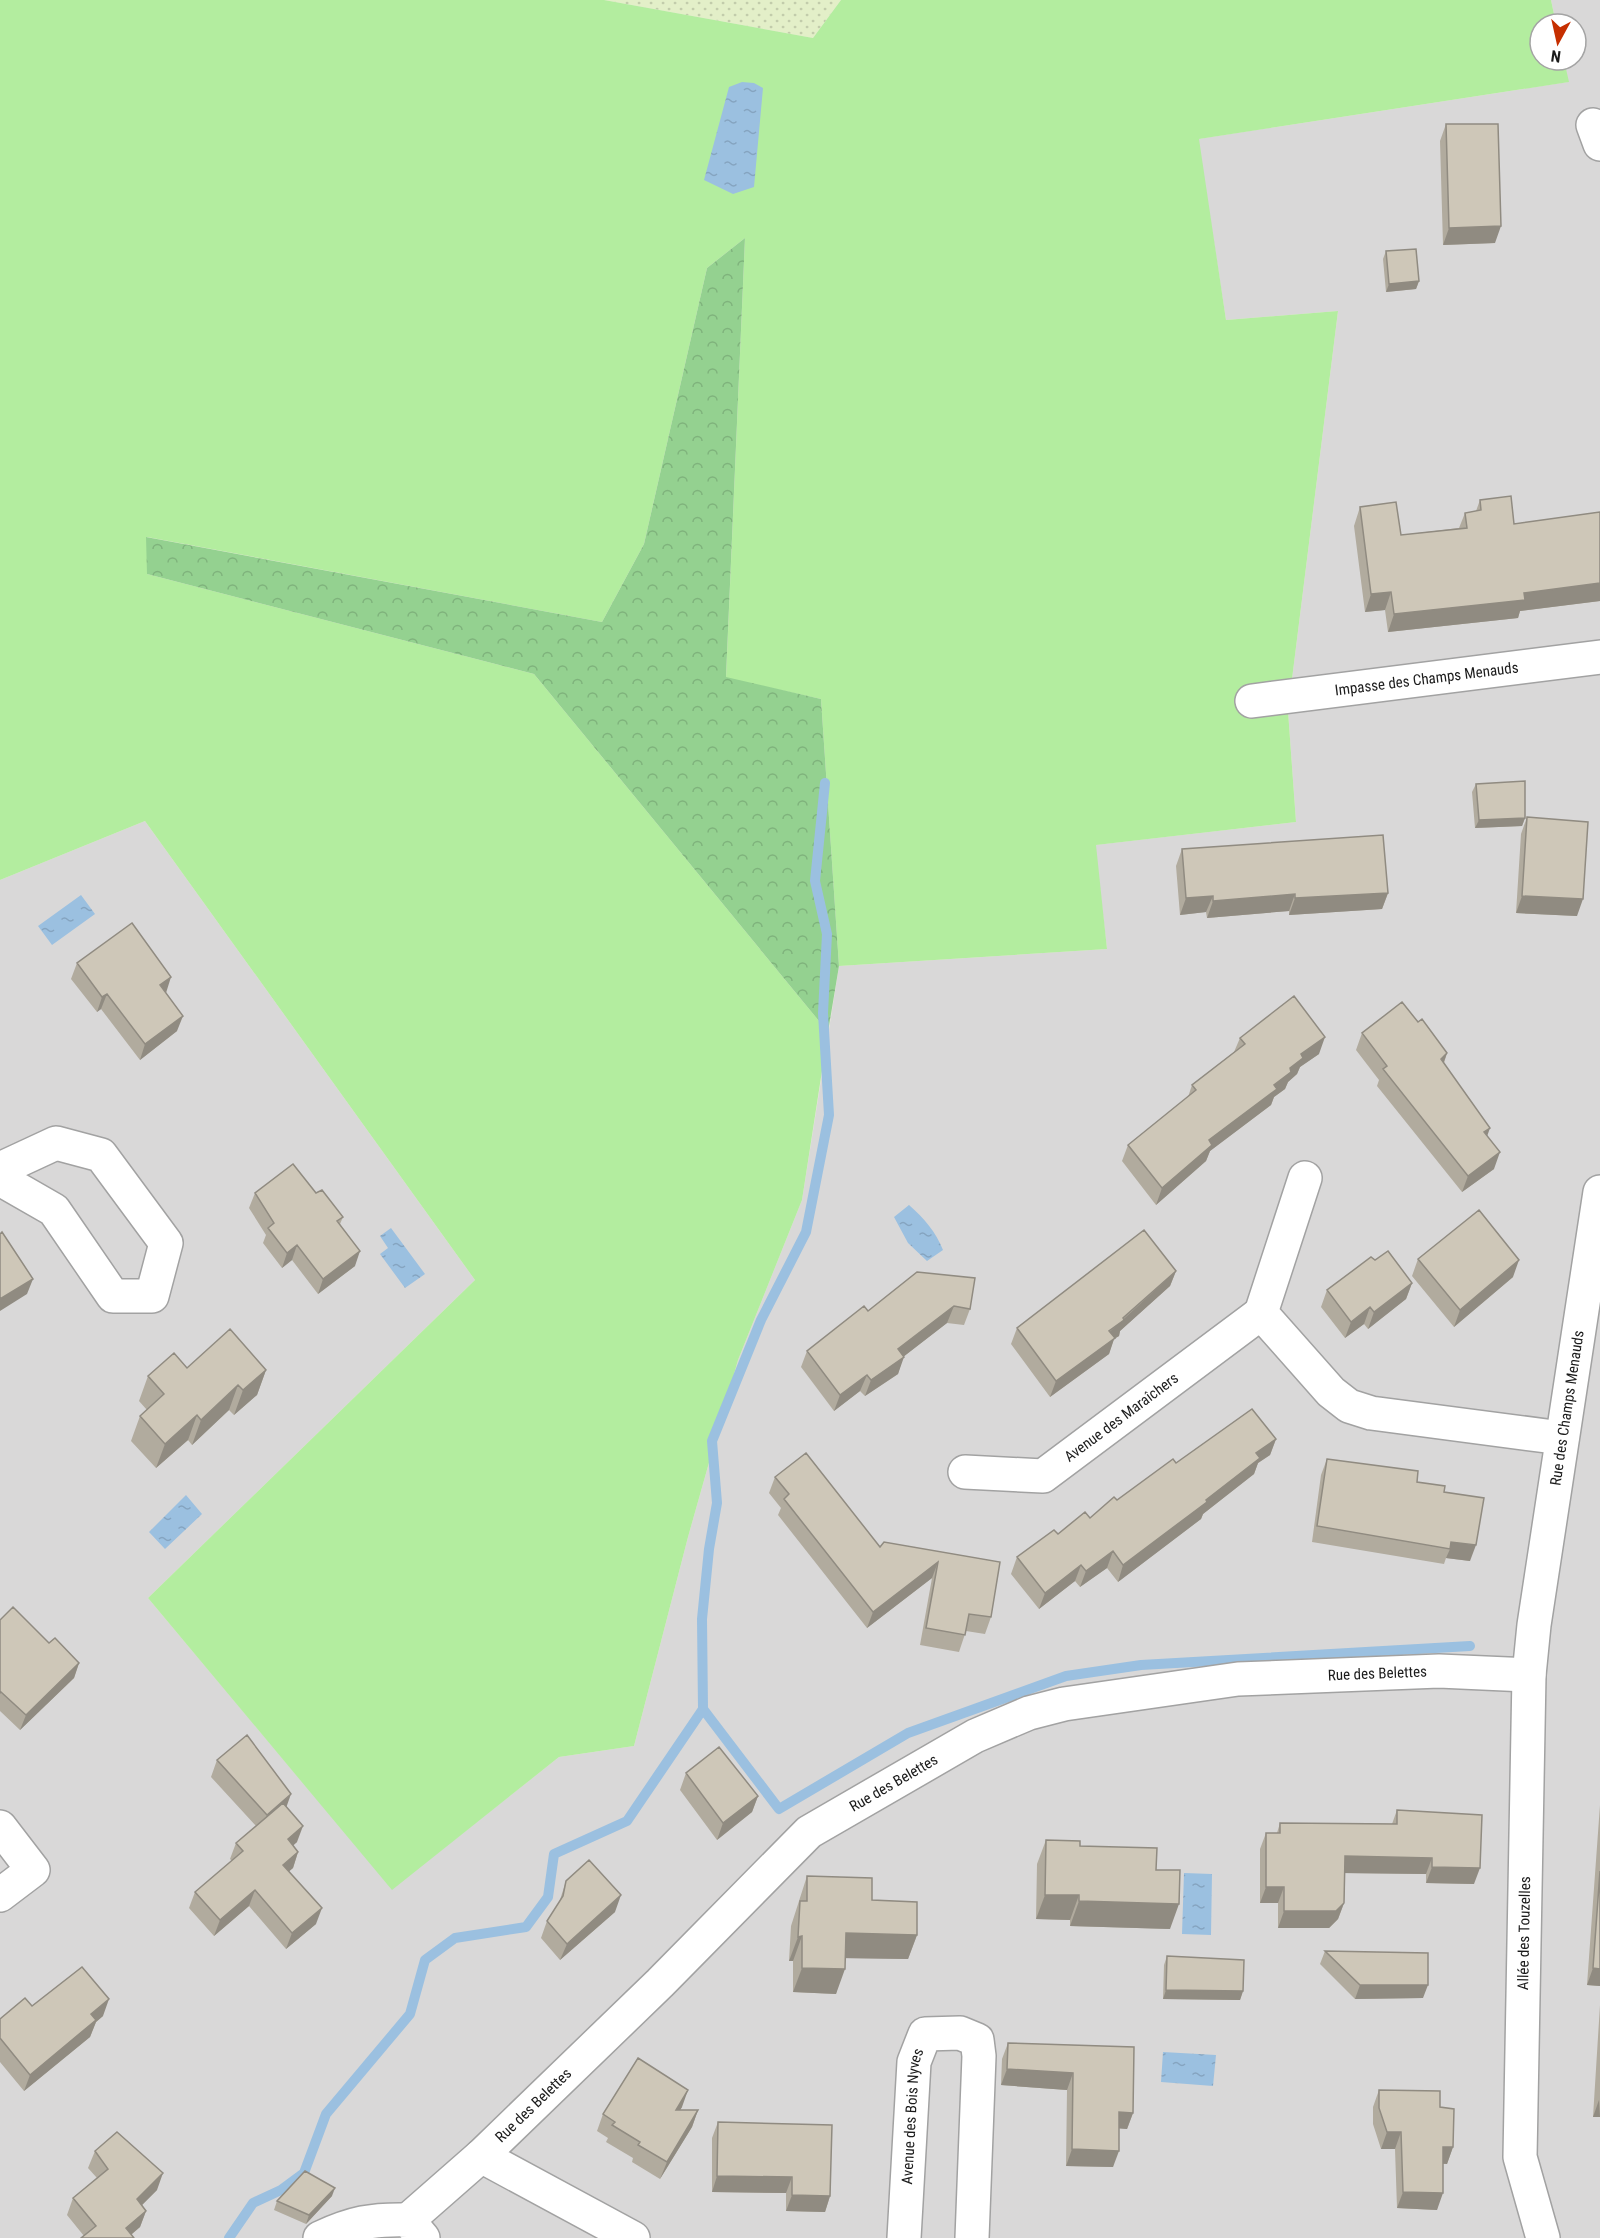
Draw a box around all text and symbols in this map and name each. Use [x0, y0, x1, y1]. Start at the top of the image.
north arrow [1528, 12, 1588, 72]
text: N [1550, 46, 1562, 66]
street label: Impasse des Champs Menauds [1334, 658, 1520, 699]
street label: Rue des Champs Menauds [1546, 1329, 1588, 1487]
street label: Avenue des Maraîchers [1061, 1369, 1182, 1466]
street label: Rue des Belettes [1328, 1662, 1427, 1684]
street label: Rue des Belettes [846, 1750, 941, 1816]
street label: Allée des Touzelles [1514, 1876, 1534, 1990]
street label: Avenue des Bois Nyves [898, 2045, 928, 2185]
street label: Rue des Belettes [492, 2064, 575, 2146]

